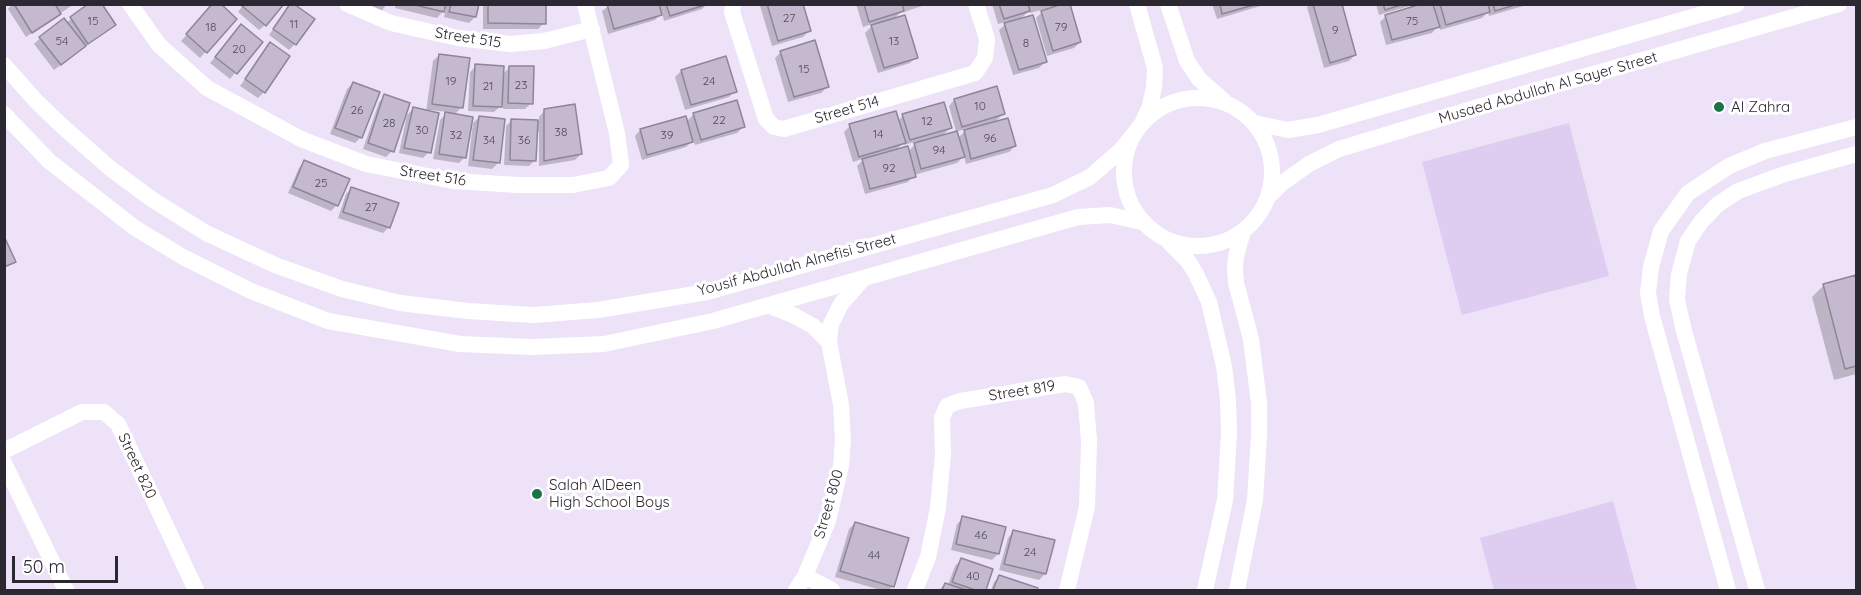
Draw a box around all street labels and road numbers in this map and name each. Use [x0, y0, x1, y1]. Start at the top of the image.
street label: Street 515 [434, 24, 502, 52]
street label: Musaed Abdullah Al Sayer Street [1437, 48, 1659, 128]
street label: Street 514 [813, 92, 881, 128]
street label: Street 516 [399, 162, 467, 190]
street label: Yousif Abdullah Alnefisi Street [696, 230, 898, 300]
street label: Street 819 [987, 377, 1057, 405]
street label: Street 820 [114, 430, 160, 502]
street label: Street 800 [811, 467, 847, 541]

